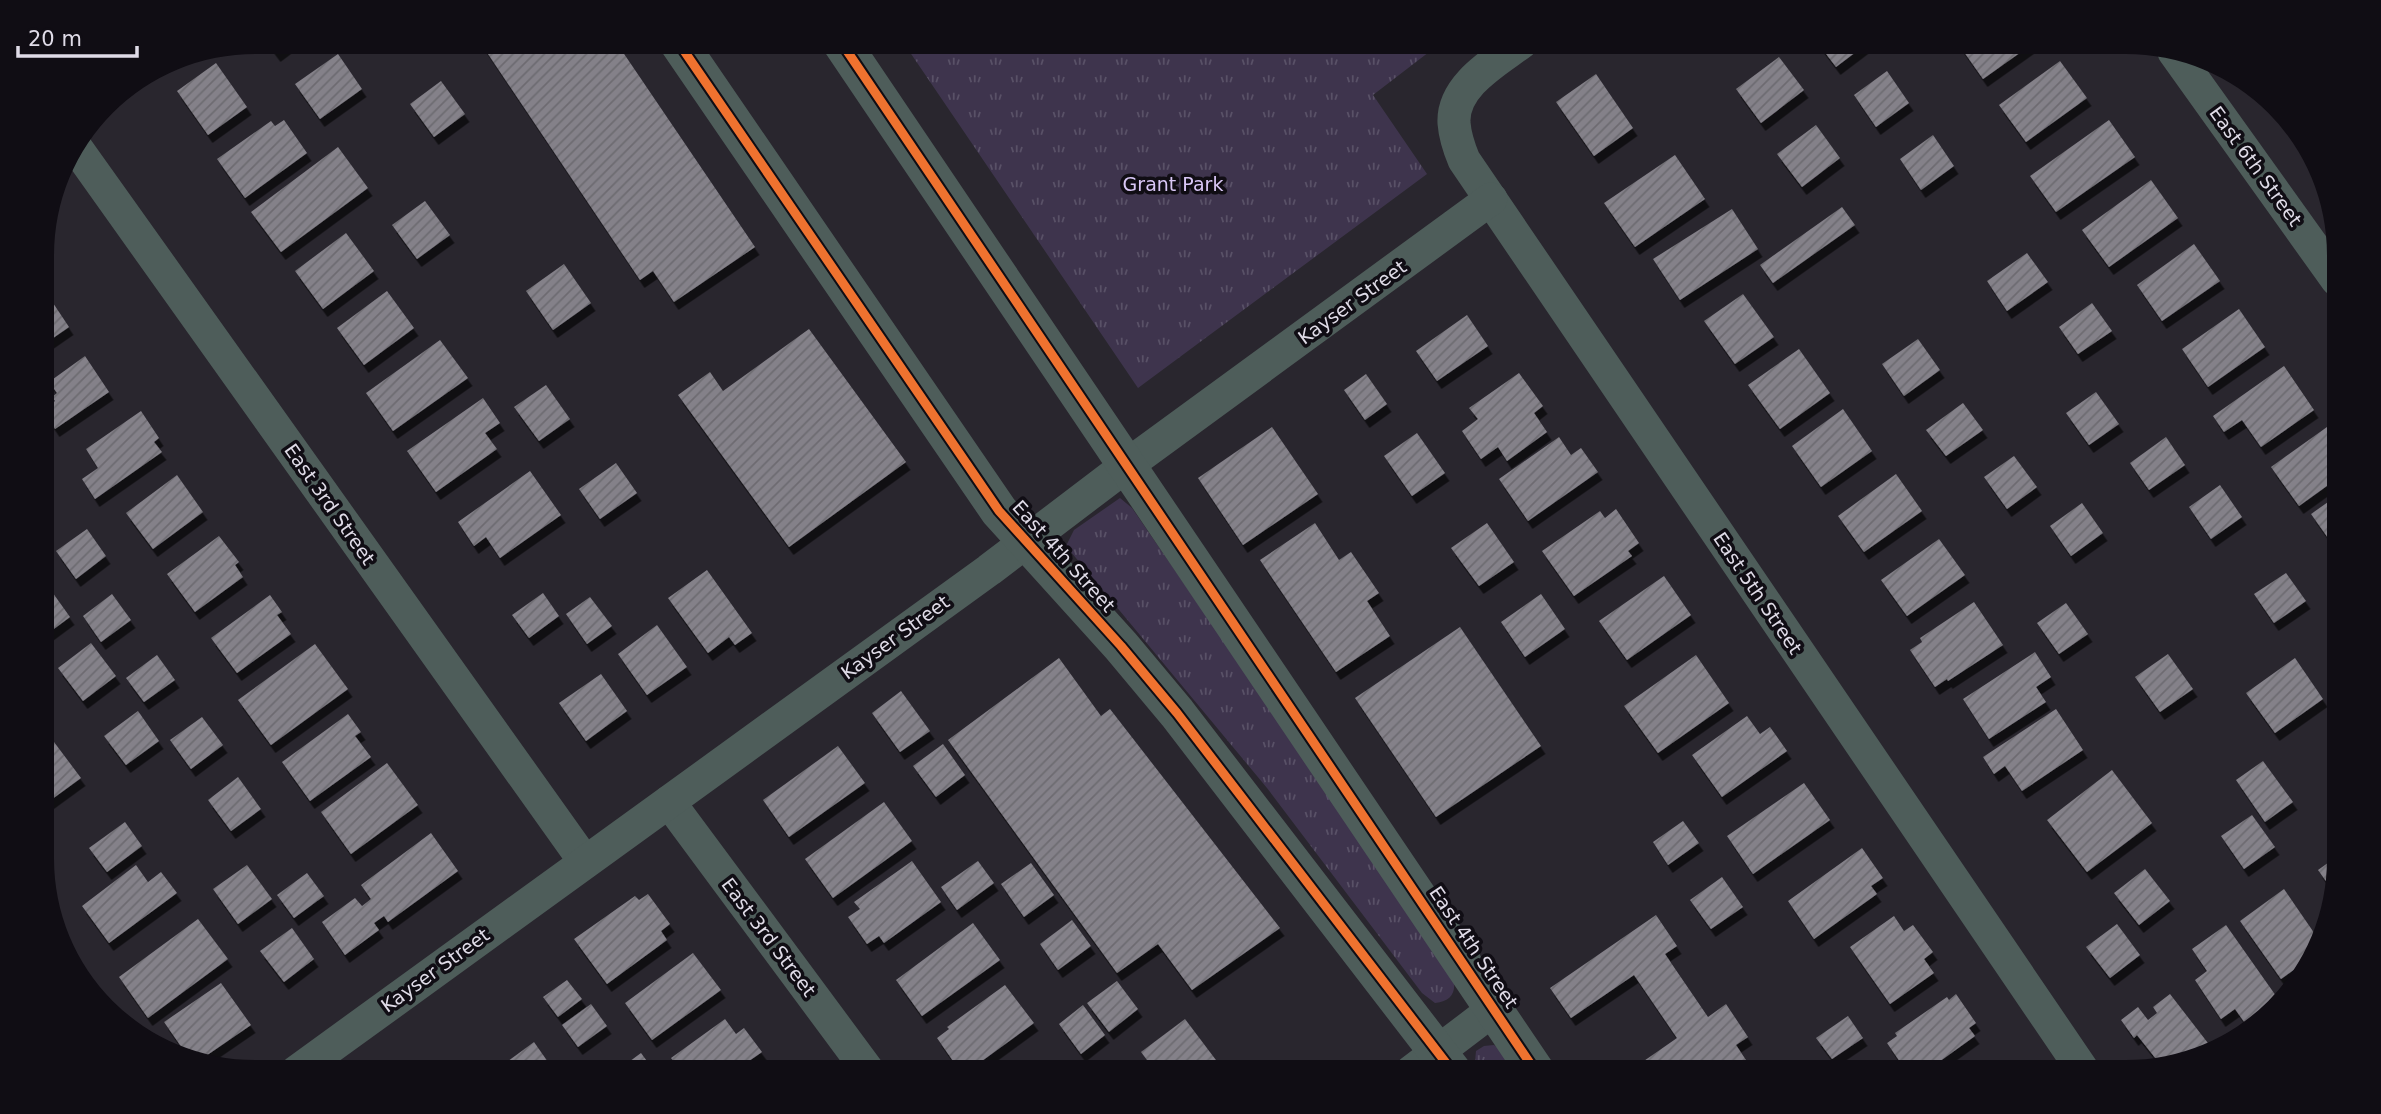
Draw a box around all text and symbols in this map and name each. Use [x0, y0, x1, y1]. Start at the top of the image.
scale bar [18, 14, 136, 58]
text: 20 m [28, 27, 82, 51]
street label: East 6th Street [2205, 102, 2307, 230]
park label: Grant Park [1123, 173, 1223, 195]
street label: Kayser Street [1294, 255, 1410, 349]
street label: East 3rd Street [280, 439, 380, 569]
street label: East 4th Street [1008, 496, 1120, 616]
street label: East 5th Street [1709, 528, 1807, 658]
street label: Kayser Street [837, 590, 953, 684]
street label: East 3rd Street [717, 874, 821, 1000]
street label: East 4th Street [1425, 882, 1523, 1012]
street label: Kayser Street [377, 923, 493, 1017]

